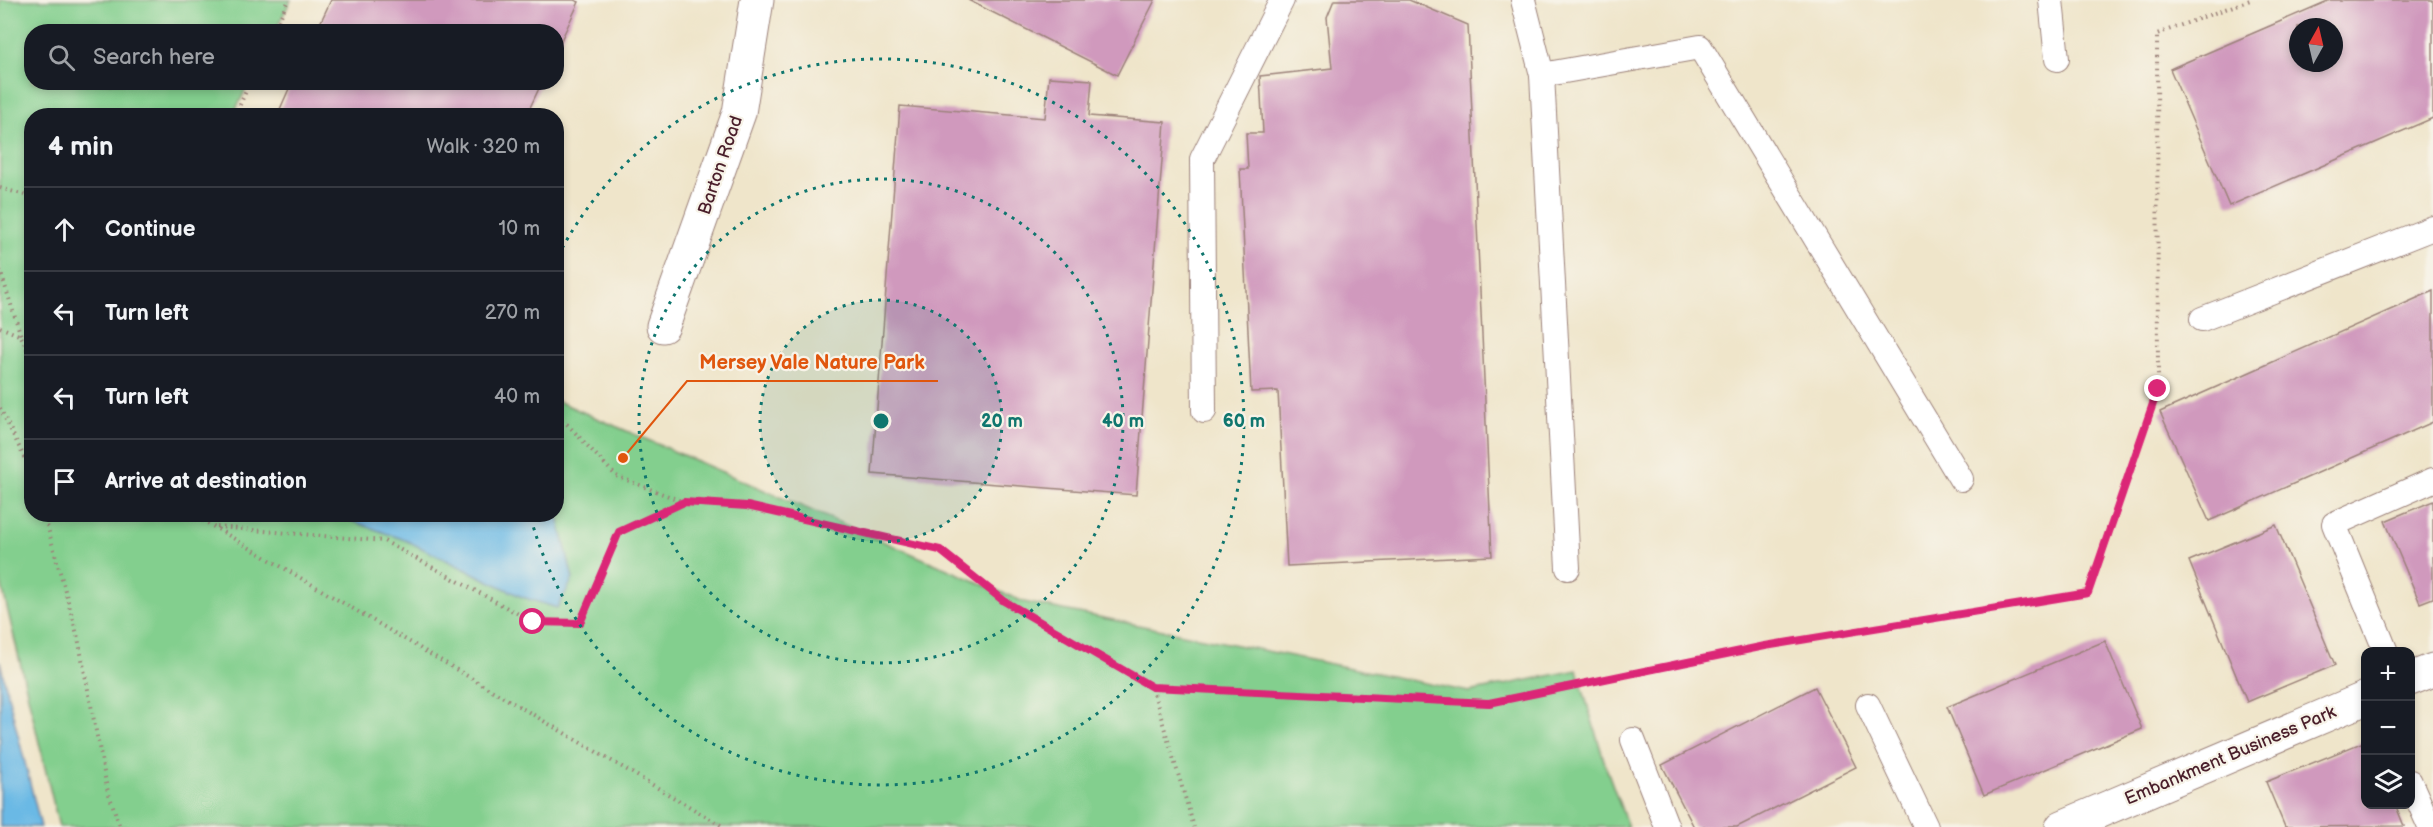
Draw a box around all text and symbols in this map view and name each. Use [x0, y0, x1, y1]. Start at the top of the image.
north arrow [2289, 18, 2343, 72]
search box [24, 24, 564, 90]
icon: search [45, 41, 78, 74]
text: Search here [93, 44, 215, 71]
street label: Barton Road [694, 113, 747, 217]
text: 4 min [48, 132, 113, 163]
text: Walk · 320 m [426, 135, 540, 159]
icon: ahead [48, 213, 81, 246]
text: Continue [105, 216, 195, 243]
text: 10 m [499, 217, 540, 241]
icon: left [48, 297, 81, 330]
text: Turn left [105, 300, 189, 327]
text: 270 m [485, 301, 540, 325]
callout: Mersey Vale Nature Park [687, 343, 938, 381]
text: Mersey Vale Nature Park [699, 351, 925, 375]
route end [2144, 375, 2170, 401]
icon: left [48, 381, 81, 414]
text: Turn left [105, 384, 189, 411]
text: 40 m [494, 385, 540, 409]
centre of rings [871, 411, 891, 431]
text: 20 m [981, 411, 1023, 432]
text: 40 m [1102, 411, 1144, 432]
text: 60 m [1223, 411, 1265, 432]
icon: arrive [48, 465, 81, 498]
text: Arrive at destination [105, 468, 307, 495]
route start [519, 608, 545, 634]
map controls [2361, 647, 2415, 809]
button: + [2361, 647, 2415, 701]
street label: Embankment Business Park [2121, 701, 2339, 810]
button: − [2361, 701, 2415, 755]
button: layers [2361, 755, 2415, 809]

